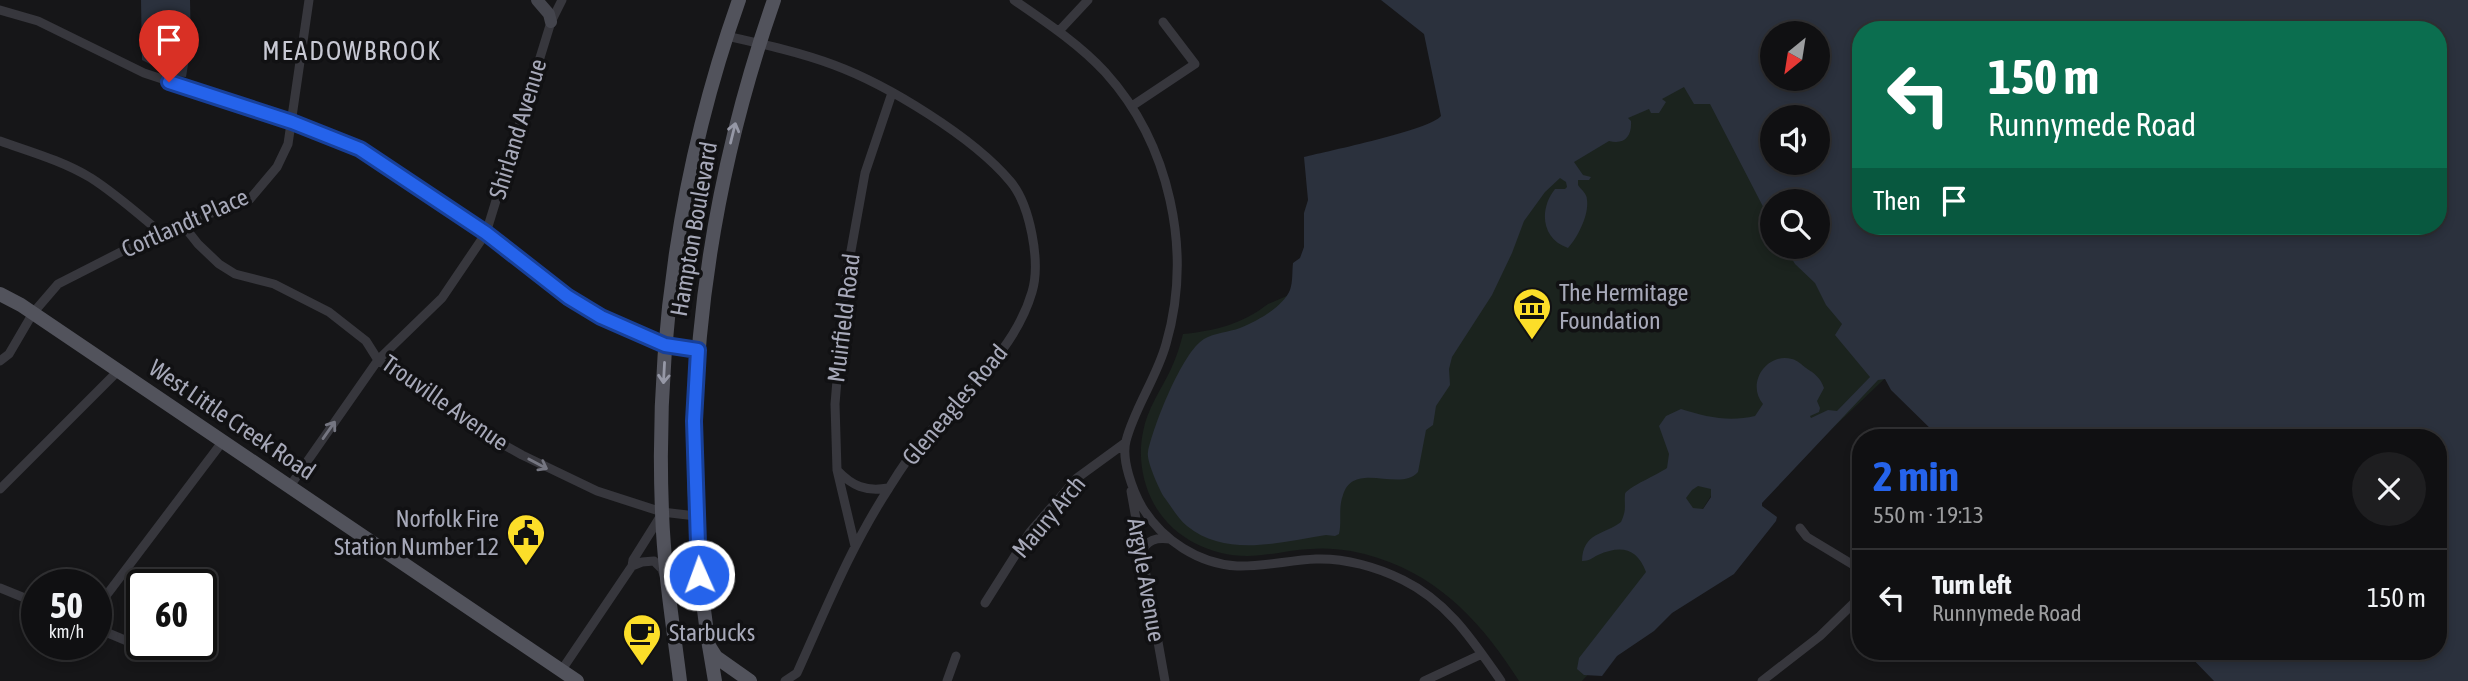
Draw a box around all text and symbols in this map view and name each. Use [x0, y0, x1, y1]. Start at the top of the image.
pin [139, 10, 199, 82]
icon: arrive [150, 21, 188, 59]
north arrow [1760, 21, 1830, 91]
map controls [1760, 21, 1830, 259]
district label: MEADOWBROOK [262, 36, 442, 66]
text: 150 m [1988, 48, 2099, 104]
icon: left [1873, 49, 1964, 140]
street label: Shirland Avenue [483, 56, 552, 202]
button: sound [1760, 105, 1830, 175]
text: Runnymede Road [1988, 106, 2196, 143]
one-way arrow [727, 122, 741, 145]
street label: Hampton Boulevard [665, 139, 722, 318]
icon: arrive [1935, 182, 1973, 220]
street label: Cortlandt Place [117, 183, 252, 262]
text: Then [1873, 186, 1921, 216]
button: search [1760, 189, 1830, 259]
street label: Muirfield Road [822, 252, 865, 384]
place label: The Hermitage Foundation [1559, 279, 1688, 334]
museum icon: The Hermitage Foundation [1511, 286, 1553, 341]
street label: Gleneagles Road [897, 339, 1013, 470]
street label: Trouville Avenue [377, 349, 513, 456]
street label: West Little Creek Road [144, 354, 320, 485]
one-way arrow [657, 362, 670, 385]
one-way arrow [322, 421, 336, 440]
text: 2 min [1873, 452, 1959, 500]
button: close [2352, 452, 2426, 526]
one-way arrow [527, 457, 548, 471]
street label: Maury Arch [1007, 470, 1091, 563]
text: 550 m · 19:13 [1873, 502, 1984, 528]
place label: Norfolk Fire Station Number 12 [334, 505, 499, 560]
public building icon: Norfolk Fire Station Number 12 [505, 512, 547, 567]
street label: Argyle Avenue [1122, 516, 1171, 644]
position arrow [662, 538, 736, 612]
speed limit sign: 60 [126, 569, 217, 660]
text: Turn left [1932, 570, 2012, 600]
icon: left [1873, 579, 1911, 617]
text: 150 m [2367, 583, 2426, 613]
text: 50 [50, 585, 83, 625]
text: Runnymede Road [1932, 600, 2082, 626]
cafe icon: Starbucks [621, 612, 663, 667]
place label: Starbucks [669, 619, 755, 646]
text: km/h [49, 621, 84, 642]

